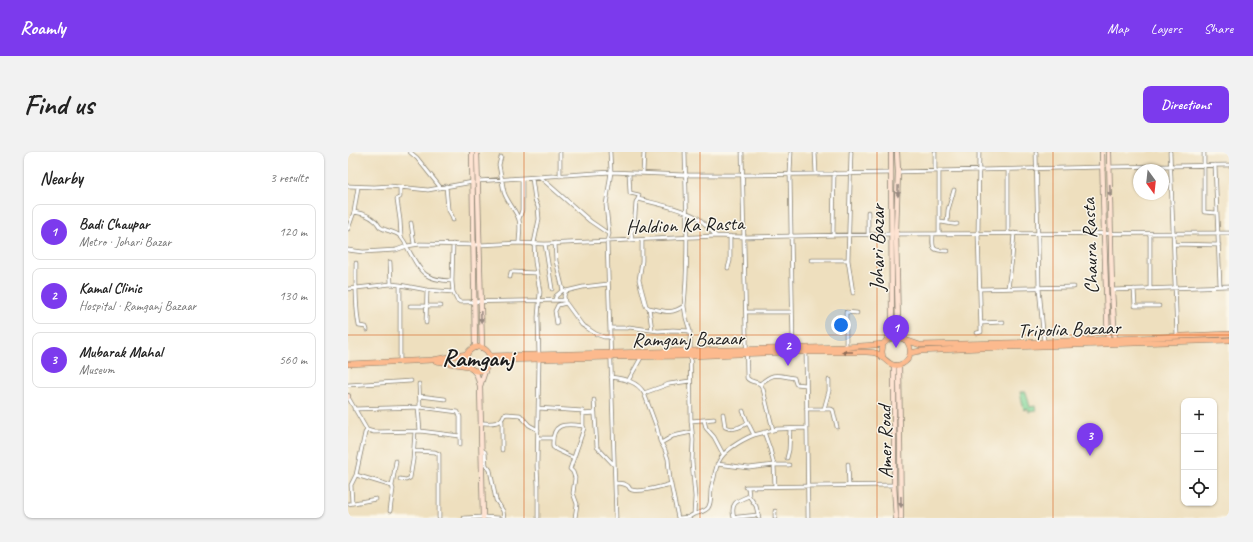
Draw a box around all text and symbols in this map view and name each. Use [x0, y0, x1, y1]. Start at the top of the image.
text: Roamly [20, 16, 66, 40]
text: Map [1107, 20, 1129, 37]
text: Layers [1151, 20, 1182, 37]
text: Share [1204, 20, 1233, 37]
button: Directions [1143, 86, 1229, 123]
text: Find us [24, 87, 94, 122]
north arrow [1133, 164, 1169, 200]
text: Nearby [40, 168, 83, 189]
text: 3 results [270, 170, 308, 186]
one-way arrow [895, 185, 901, 198]
one-way arrow [1107, 185, 1113, 198]
street label: Chaura Rasta [1076, 196, 1104, 294]
street label: Johari Bazar [865, 203, 890, 292]
street label: Haldion Ka Rasta [625, 210, 746, 240]
text: Badi Chaupar [79, 215, 150, 234]
text: 1 [51, 224, 57, 240]
text: 120 m [279, 224, 307, 240]
text: Metro · Johari Bazar [79, 234, 171, 250]
text: Kamal Clinic [79, 279, 142, 298]
text: 2 [51, 288, 57, 304]
text: 130 m [279, 288, 307, 304]
text: Hospital · Ramganj Bazaar [79, 298, 196, 314]
one-way arrow [478, 311, 484, 324]
your location [831, 315, 851, 335]
pin: 1 [883, 315, 909, 348]
street label: Tripolia Bazaar [1017, 315, 1123, 343]
street label: Ramganj Bazaar [632, 325, 746, 352]
pin: 2 [775, 333, 801, 366]
text: Mubarak Mahal [79, 343, 162, 362]
district label: Ramganj [442, 343, 517, 373]
one-way arrow [840, 349, 853, 355]
text: 3 [51, 352, 57, 368]
text: 560 m [279, 352, 307, 368]
text: Museum [79, 362, 114, 378]
map controls [1181, 398, 1217, 506]
button: + [1181, 398, 1217, 434]
street label: Amer Road [872, 402, 898, 479]
pin: 3 [1077, 423, 1103, 456]
button: − [1181, 434, 1217, 470]
button: locate [1181, 470, 1217, 506]
one-way arrow [898, 496, 904, 509]

